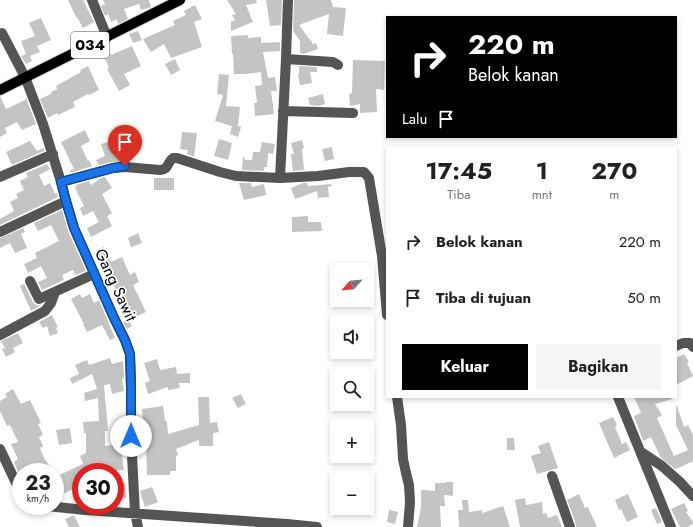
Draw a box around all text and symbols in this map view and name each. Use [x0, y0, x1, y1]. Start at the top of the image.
text: 220 m [468, 24, 555, 65]
road number: 034 [71, 32, 109, 58]
icon: right [402, 32, 454, 84]
text: Belok kanan [468, 62, 559, 88]
text: Lalu [402, 108, 427, 130]
icon: arrive [435, 108, 457, 130]
pin [108, 125, 142, 166]
icon: arrive [114, 131, 136, 153]
text: 17:45 [426, 153, 492, 188]
text: 1 [536, 153, 548, 188]
text: 270 [591, 153, 637, 188]
text: Tiba [447, 185, 470, 204]
text: mnt [532, 185, 552, 204]
text: m [609, 185, 619, 204]
icon: right [402, 231, 424, 253]
text: Belok kanan [436, 231, 523, 253]
text: 220 m [619, 231, 661, 253]
street label: Gang Sawit [89, 245, 143, 325]
north arrow [330, 263, 374, 307]
map controls [330, 263, 374, 515]
icon: arrive [402, 287, 424, 309]
text: Tiba di tujuan [436, 287, 531, 309]
text: 50 m [627, 287, 661, 309]
button: sound [330, 315, 374, 359]
button: Keluar [402, 344, 528, 390]
button: Bagikan [536, 344, 661, 390]
button: search [330, 367, 374, 411]
position arrow [110, 415, 152, 457]
button: + [330, 419, 374, 463]
speed limit sign: 30 [72, 463, 124, 515]
text: 23 [25, 469, 51, 498]
button: − [330, 471, 374, 515]
text: km/h [27, 491, 49, 506]

